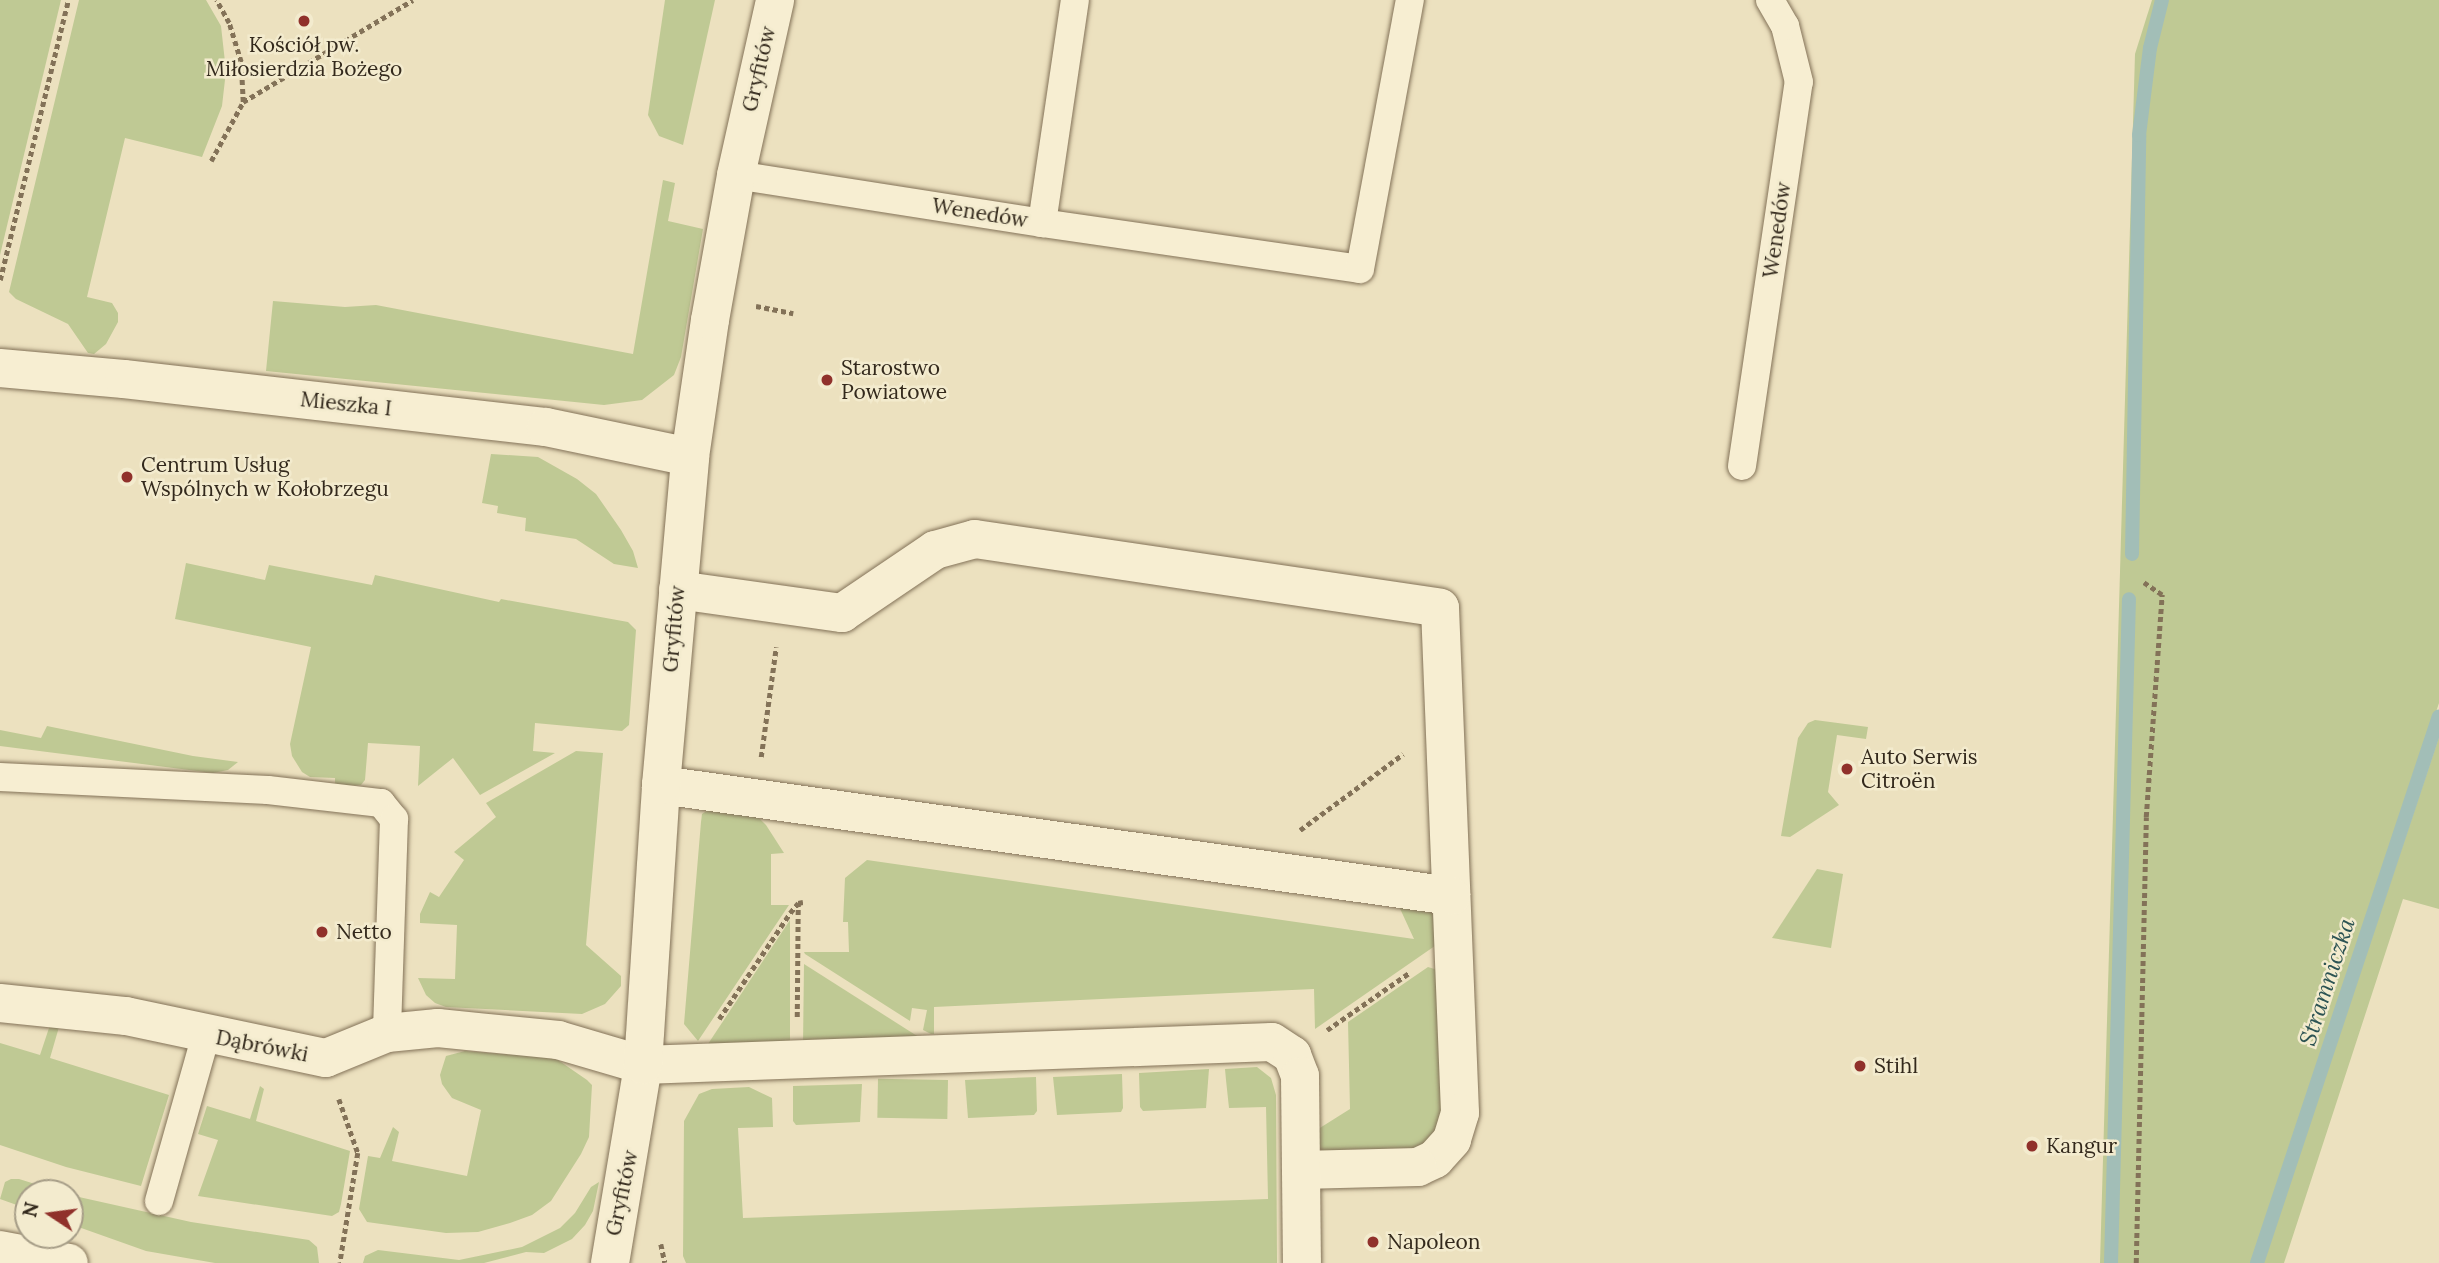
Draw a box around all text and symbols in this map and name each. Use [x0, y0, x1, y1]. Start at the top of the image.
marker: Kościół pw. Miłosierdzia Bożego [296, 13, 312, 29]
street label: Gryfitów [737, 24, 781, 114]
place label: Kościół pw. Miłosierdzia Bożego [206, 32, 402, 82]
street label: Wenedów [1758, 180, 1796, 280]
street label: Wenedów [930, 193, 1030, 233]
place label: Starostwo Powiatowe [841, 355, 947, 405]
marker: Starostwo Powiatowe [819, 372, 835, 388]
street label: Mieszka I [299, 387, 393, 421]
place label: Centrum Usług Wspólnych w Kołobrzegu [141, 452, 389, 502]
marker: Centrum Usług Wspólnych w Kołobrzegu [119, 469, 135, 485]
street label: Gryfitów [658, 585, 690, 673]
place label: Auto Serwis Citroën [1861, 744, 1978, 794]
marker: Auto Serwis Citroën [1839, 761, 1855, 777]
water label: Stramniczka [2293, 915, 2361, 1049]
place label: Netto [336, 919, 392, 945]
marker: Netto [314, 924, 330, 940]
street label: Dąbrówki [214, 1025, 310, 1067]
place label: Stihl [1874, 1053, 1918, 1079]
marker: Stihl [1852, 1058, 1868, 1074]
place label: Kangur [2046, 1133, 2117, 1159]
marker: Kangur [2024, 1138, 2040, 1154]
street label: Gryfitów [601, 1148, 643, 1238]
north arrow [14, 1179, 84, 1249]
text: N [17, 1200, 44, 1220]
place label: Napoleon [1387, 1229, 1481, 1255]
marker: Napoleon [1365, 1234, 1381, 1250]

